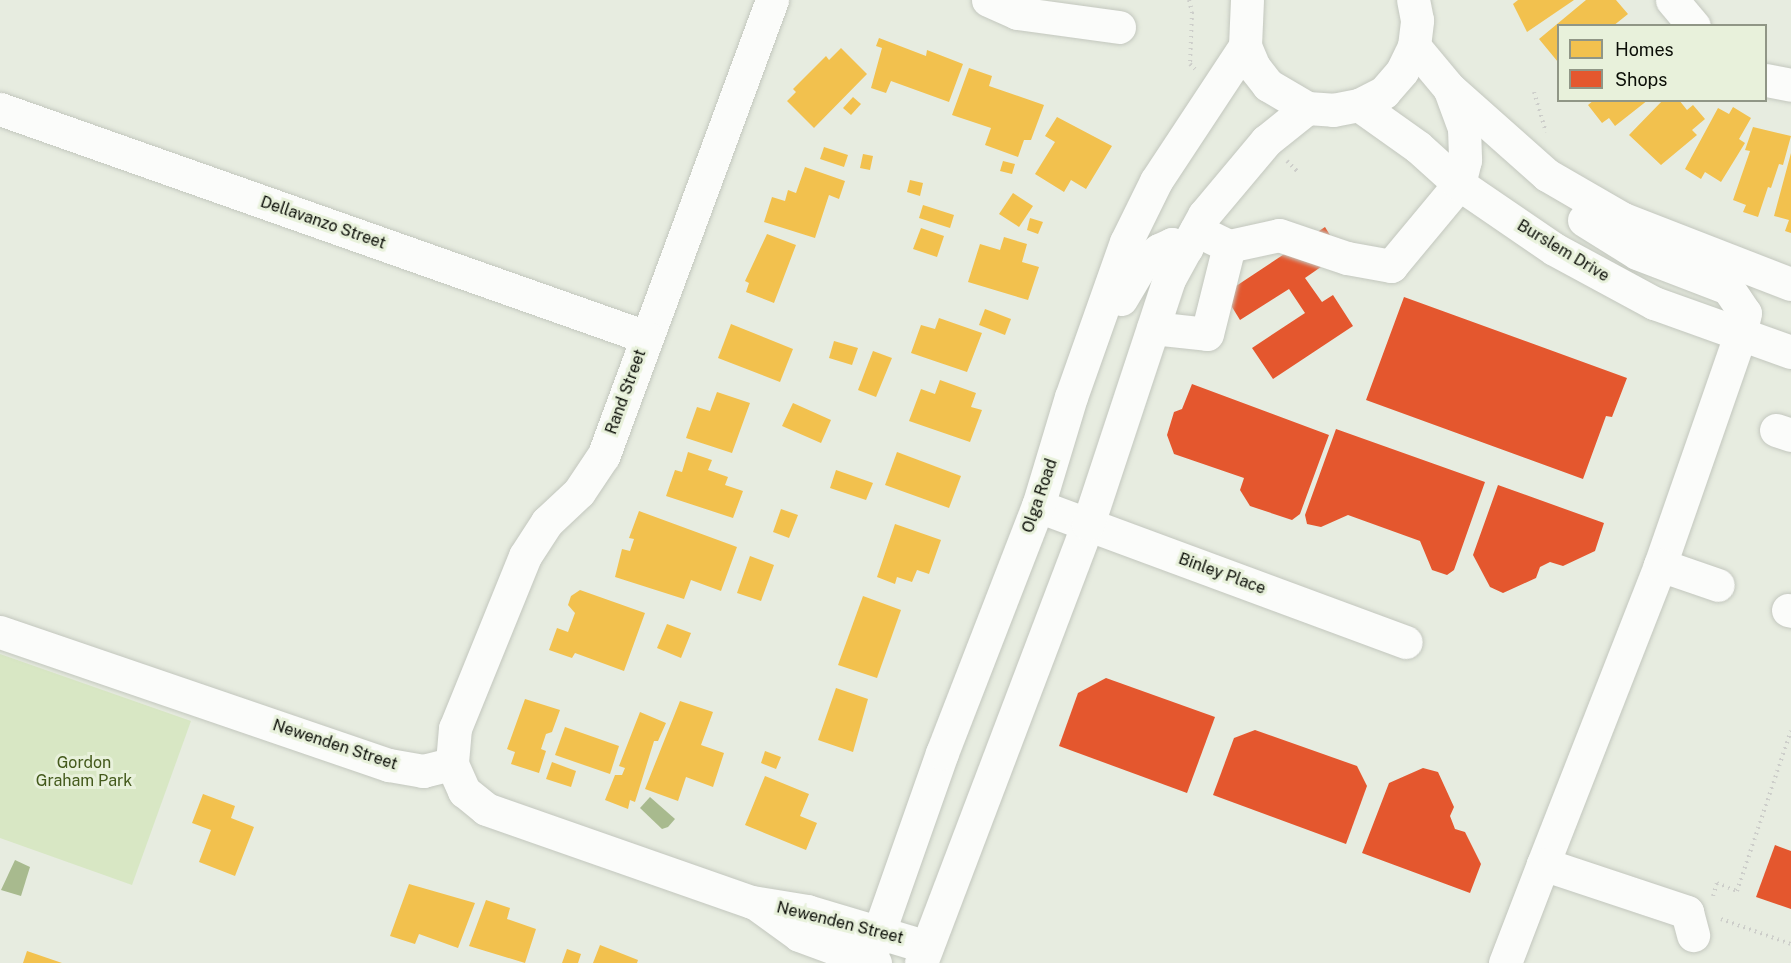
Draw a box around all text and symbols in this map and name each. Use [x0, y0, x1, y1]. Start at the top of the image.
legend [1557, 24, 1767, 102]
text: Homes [1615, 39, 1674, 60]
text: Shops [1615, 69, 1667, 90]
street label: Dellavanzo Street [258, 193, 388, 253]
street label: Burslem Drive [1514, 216, 1612, 286]
street label: Rand Street [602, 347, 650, 437]
street label: Olga Road [1018, 456, 1062, 536]
street label: Binley Place [1176, 549, 1268, 599]
street label: Newenden Street [270, 716, 400, 774]
park label: Gordon Graham Park [36, 753, 132, 791]
street label: Newenden Street [775, 898, 905, 948]

